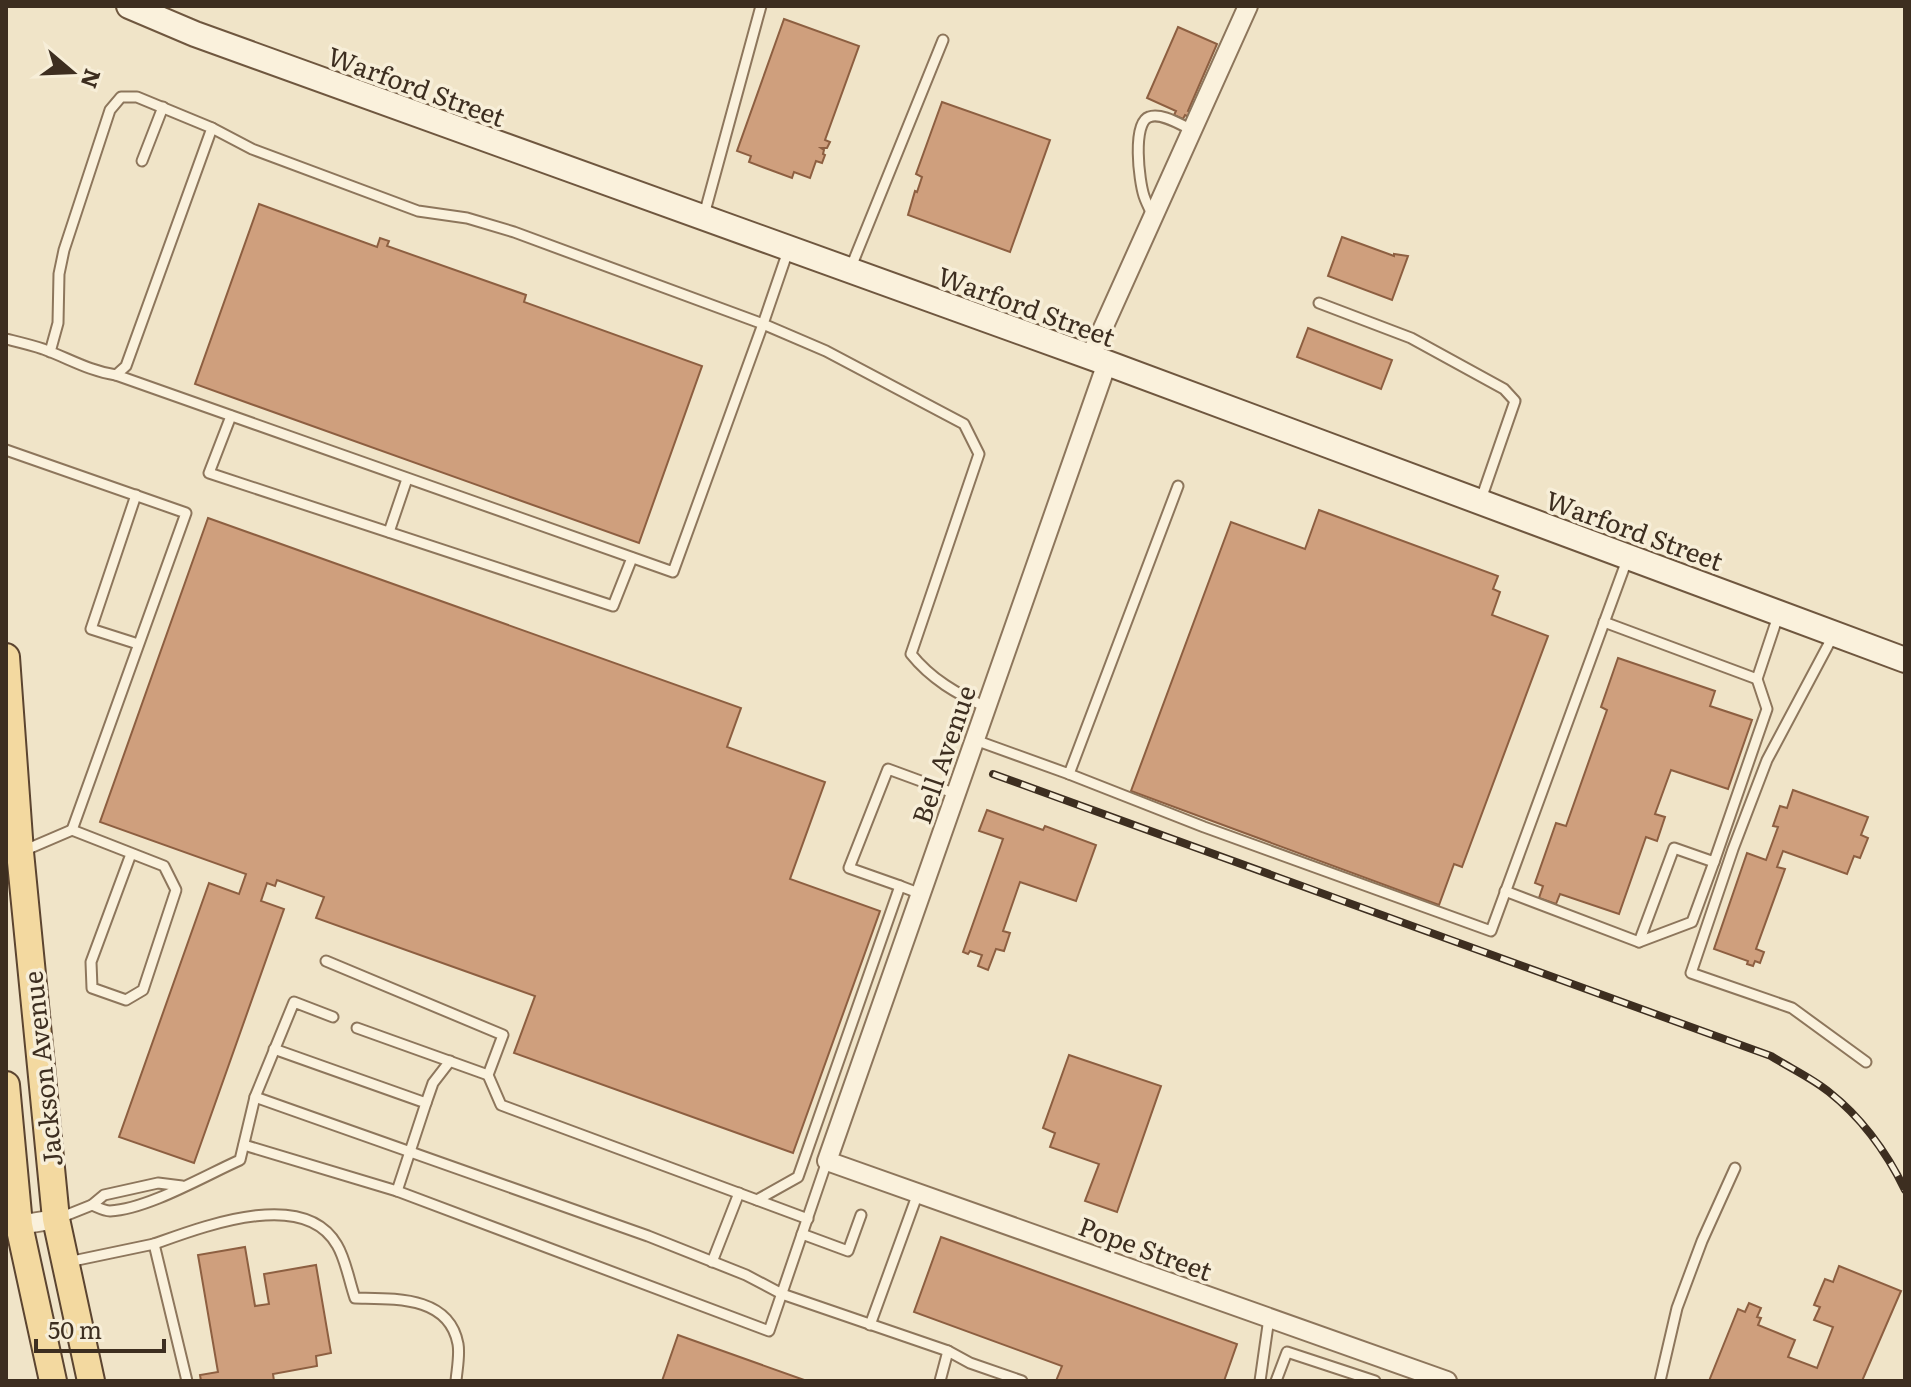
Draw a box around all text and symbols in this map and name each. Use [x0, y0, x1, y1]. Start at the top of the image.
north arrow [32, 32, 112, 112]
street label: Warford Street [323, 35, 512, 135]
text: N [74, 65, 111, 93]
street label: Warford Street [933, 255, 1122, 355]
street label: Warford Street [1541, 479, 1730, 579]
street label: Bell Avenue [900, 679, 984, 829]
street label: Jackson Avenue [11, 969, 71, 1169]
street label: Pope Street [1074, 1205, 1219, 1289]
scale bar [36, 1303, 164, 1353]
text: 50 m [48, 1311, 102, 1346]

